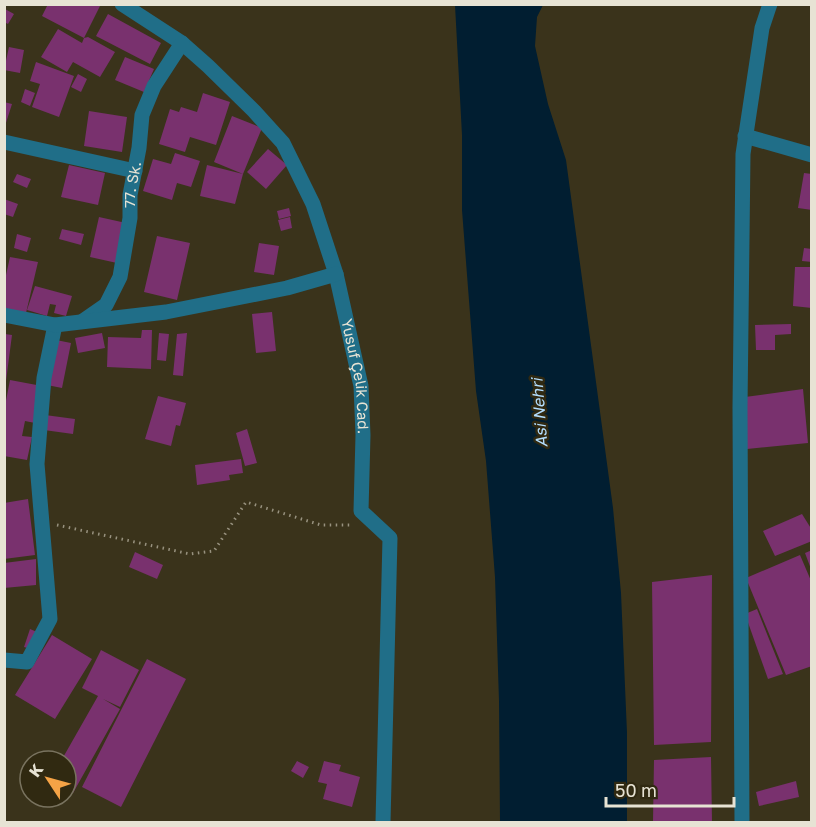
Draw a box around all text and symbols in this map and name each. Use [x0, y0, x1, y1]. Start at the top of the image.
street label: 77. Sk. [120, 159, 144, 208]
street label: Yusuf Çelik Cad. [338, 317, 373, 434]
water label: Asi Nehri [526, 376, 551, 448]
north arrow [18, 749, 78, 809]
text: K [24, 759, 48, 781]
scale bar [606, 770, 734, 808]
text: 50 m [615, 779, 657, 801]

